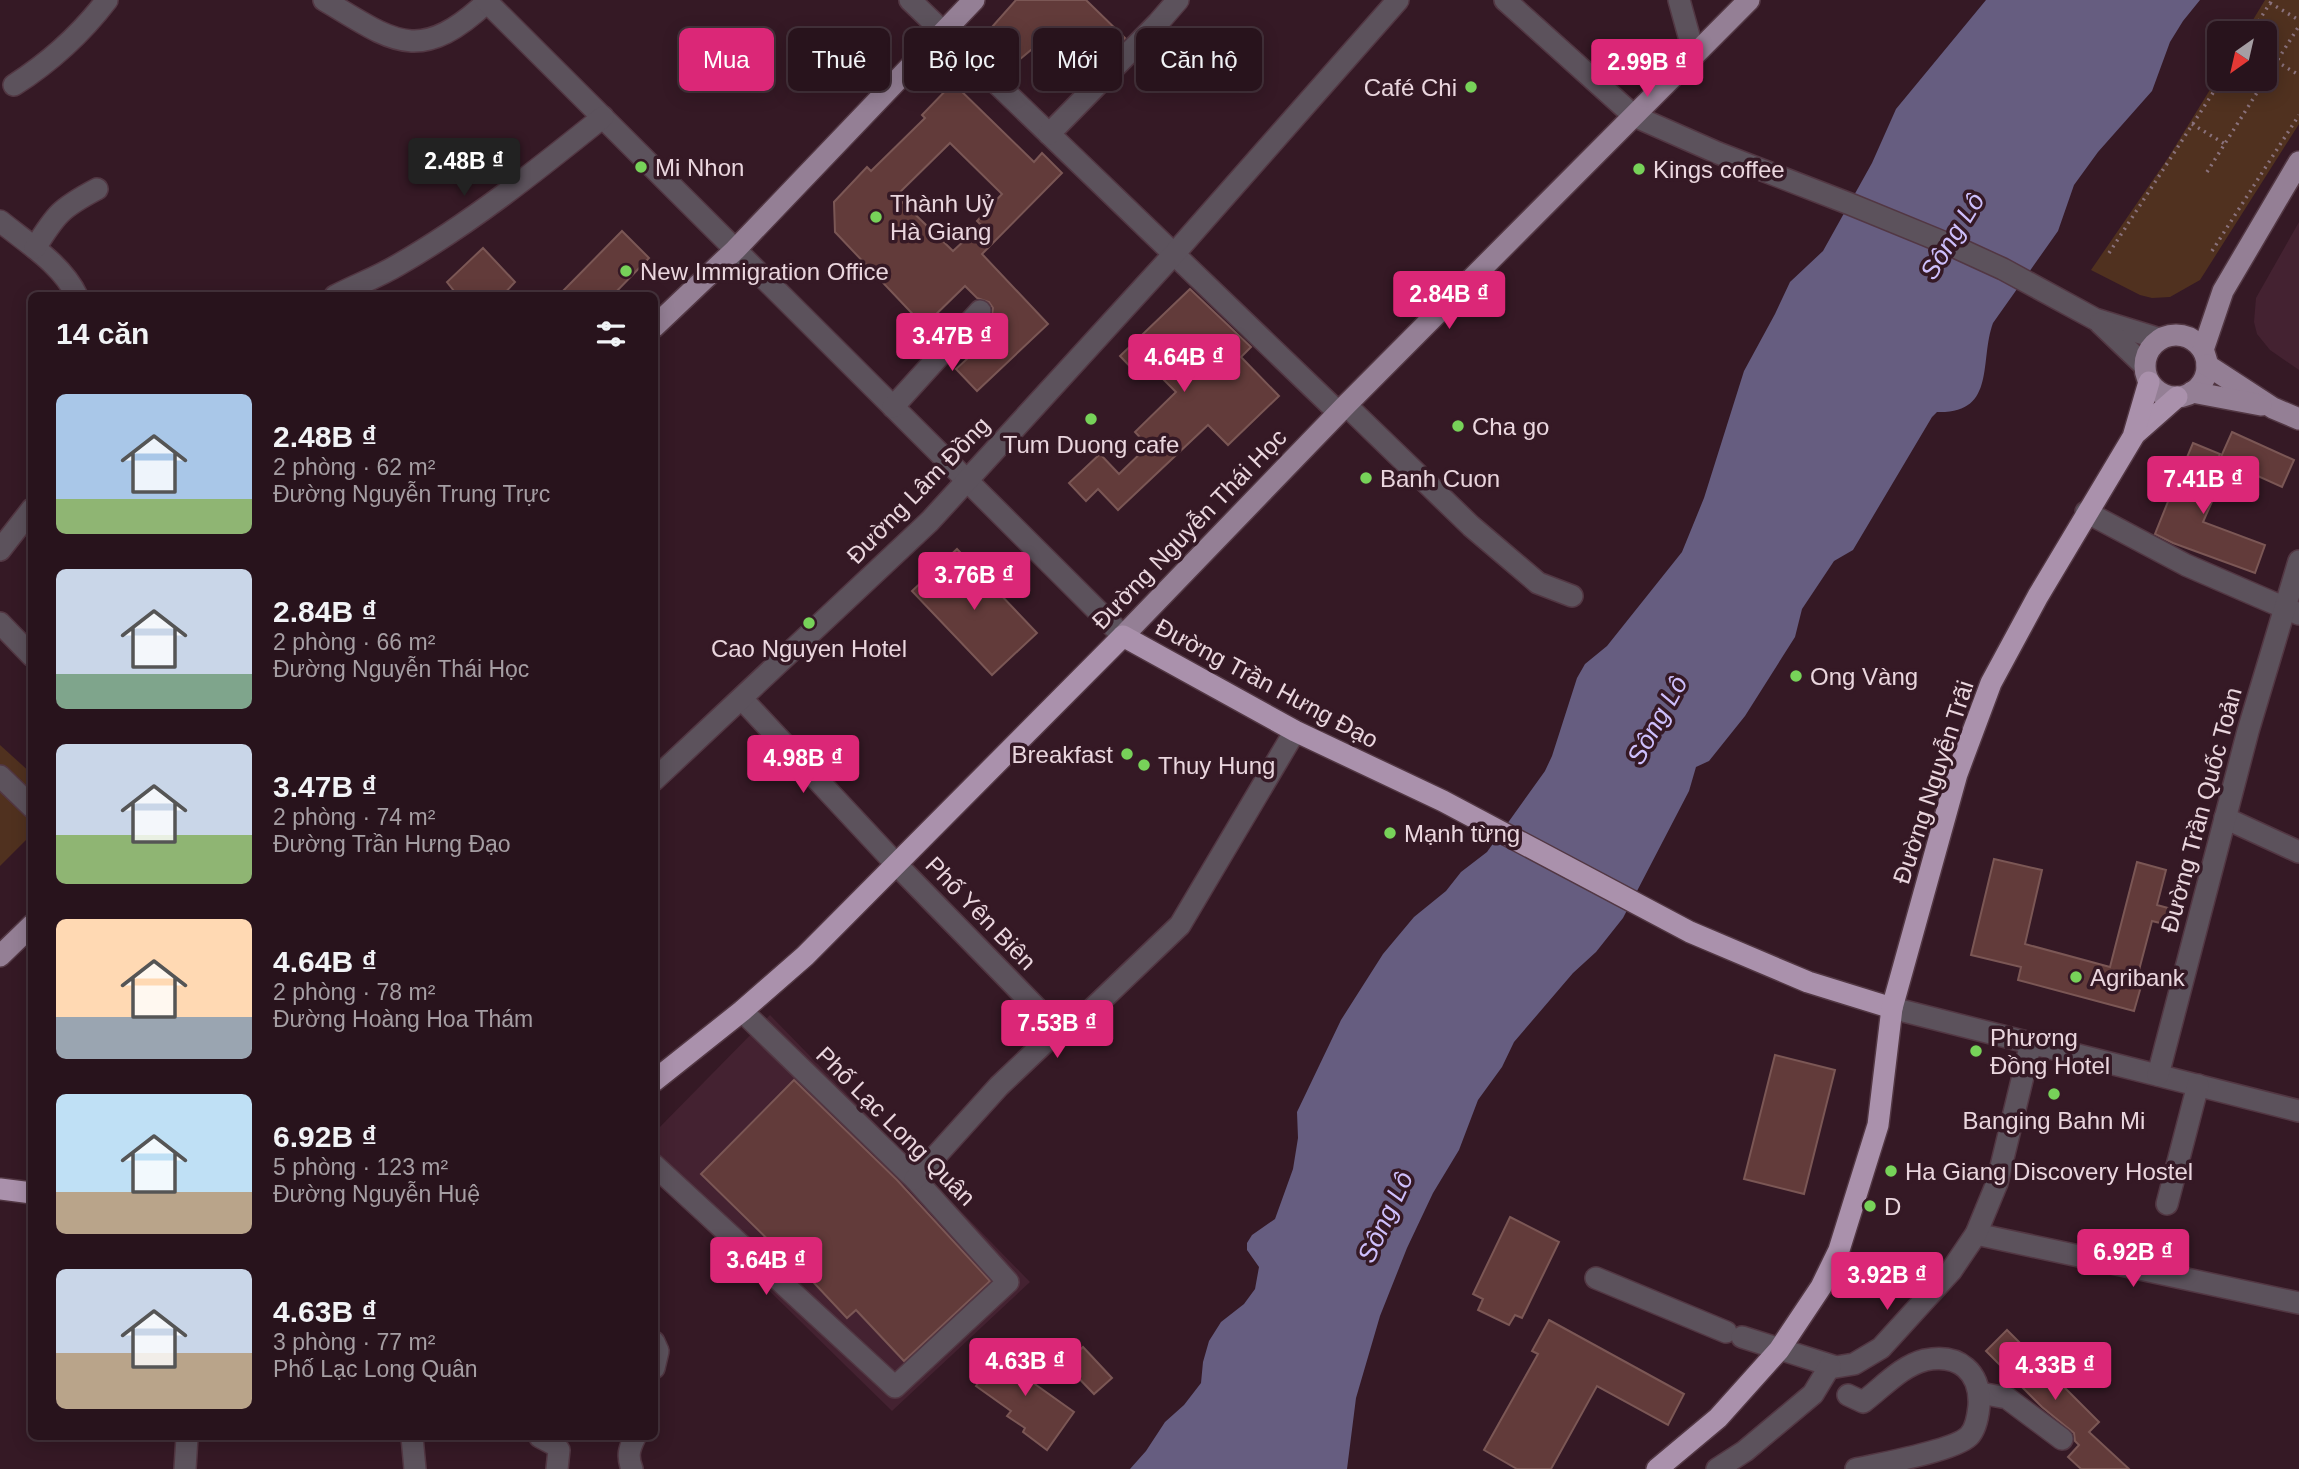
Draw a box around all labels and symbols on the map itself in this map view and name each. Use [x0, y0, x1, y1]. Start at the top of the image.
north arrow [2207, 21, 2277, 91]
pin: 2.99B ₫ [1582, 40, 1712, 99]
place label: Café Chi [1364, 74, 1457, 101]
marker: Café Chi [1463, 79, 1479, 95]
pin: 2.48B ₫ [399, 138, 529, 198]
place label: Mi Nhon [655, 154, 744, 181]
place label: Kings coffee [1653, 156, 1785, 183]
marker: Mi Nhon [633, 159, 649, 175]
marker: Kings coffee [1631, 161, 1647, 177]
water label: Sông Lô [1914, 187, 1990, 285]
place label: Thành Uỷ Hà Giang [890, 190, 994, 245]
marker: Thành Uỷ Hà Giang [868, 209, 884, 225]
place label: New Immigration Office [640, 258, 889, 285]
marker: New Immigration Office [618, 263, 634, 279]
pin: 2.84B ₫ [1384, 272, 1514, 331]
pin: 3.47B ₫ [887, 314, 1017, 373]
pin: 4.64B ₫ [1119, 334, 1249, 394]
street label: Đường Lâm Đồng [841, 411, 995, 569]
marker: Tum Duong cafe [1083, 411, 1099, 427]
place label: Cha go [1472, 413, 1549, 440]
marker: Cha go [1450, 418, 1466, 434]
street label: Đường Nguyễn Thái Học [1086, 423, 1292, 635]
place label: Tum Duong cafe [1003, 431, 1179, 458]
pin: 7.41B ₫ [2138, 456, 2268, 516]
place label: Banh Cuon [1380, 465, 1500, 492]
marker: Banh Cuon [1358, 470, 1374, 486]
pin: 3.76B ₫ [909, 552, 1039, 612]
street label: Đường Trần Hưng Đạo [1151, 613, 1383, 753]
marker: Cao Nguyen Hotel [801, 615, 817, 631]
place label: Cao Nguyen Hotel [711, 635, 907, 662]
place label: Ong Vàng [1810, 663, 1918, 690]
marker: Ong Vàng [1788, 668, 1804, 684]
water label: Sông Lô [1620, 670, 1694, 770]
street label: Đường Nguyễn Trãi [1887, 677, 1979, 887]
street label: Đường Trần Quốc Toản [2155, 684, 2247, 936]
pin: 4.98B ₫ [738, 736, 868, 795]
place label: Breakfast [1012, 741, 1113, 768]
marker: Breakfast [1119, 746, 1135, 762]
place label: Thuy Hung [1158, 752, 1275, 779]
marker: Thuy Hung [1136, 757, 1152, 773]
place label: Mạnh từng [1404, 820, 1520, 847]
marker: Mạnh từng [1382, 825, 1398, 841]
street label: Phố Yên Biên [920, 851, 1042, 975]
place label: Agribank [2090, 964, 2186, 991]
marker: Agribank [2068, 969, 2084, 985]
pin: 7.53B ₫ [992, 1000, 1122, 1060]
place label: Phương Đồng Hotel [1990, 1024, 2110, 1079]
street label: Phố Lạc Long Quân [811, 1041, 981, 1211]
marker: Phương Đồng Hotel [1968, 1043, 1984, 1059]
marker: Banging Bahn Mi [2046, 1086, 2062, 1102]
place label: Banging Bahn Mi [1963, 1107, 2145, 1134]
place label: Ha Giang Discovery Hostel [1905, 1158, 2193, 1185]
marker: Ha Giang Discovery Hostel [1883, 1163, 1899, 1179]
water label: Sông Lô [1351, 1167, 1419, 1267]
place label: D [1884, 1193, 1901, 1220]
marker: D [1862, 1198, 1878, 1214]
pin: 6.92B ₫ [2068, 1230, 2198, 1289]
pin: 3.64B ₫ [701, 1238, 831, 1297]
pin: 3.92B ₫ [1822, 1252, 1952, 1312]
pin: 4.63B ₫ [960, 1338, 1090, 1398]
pin: 4.33B ₫ [1990, 1342, 2120, 1402]

